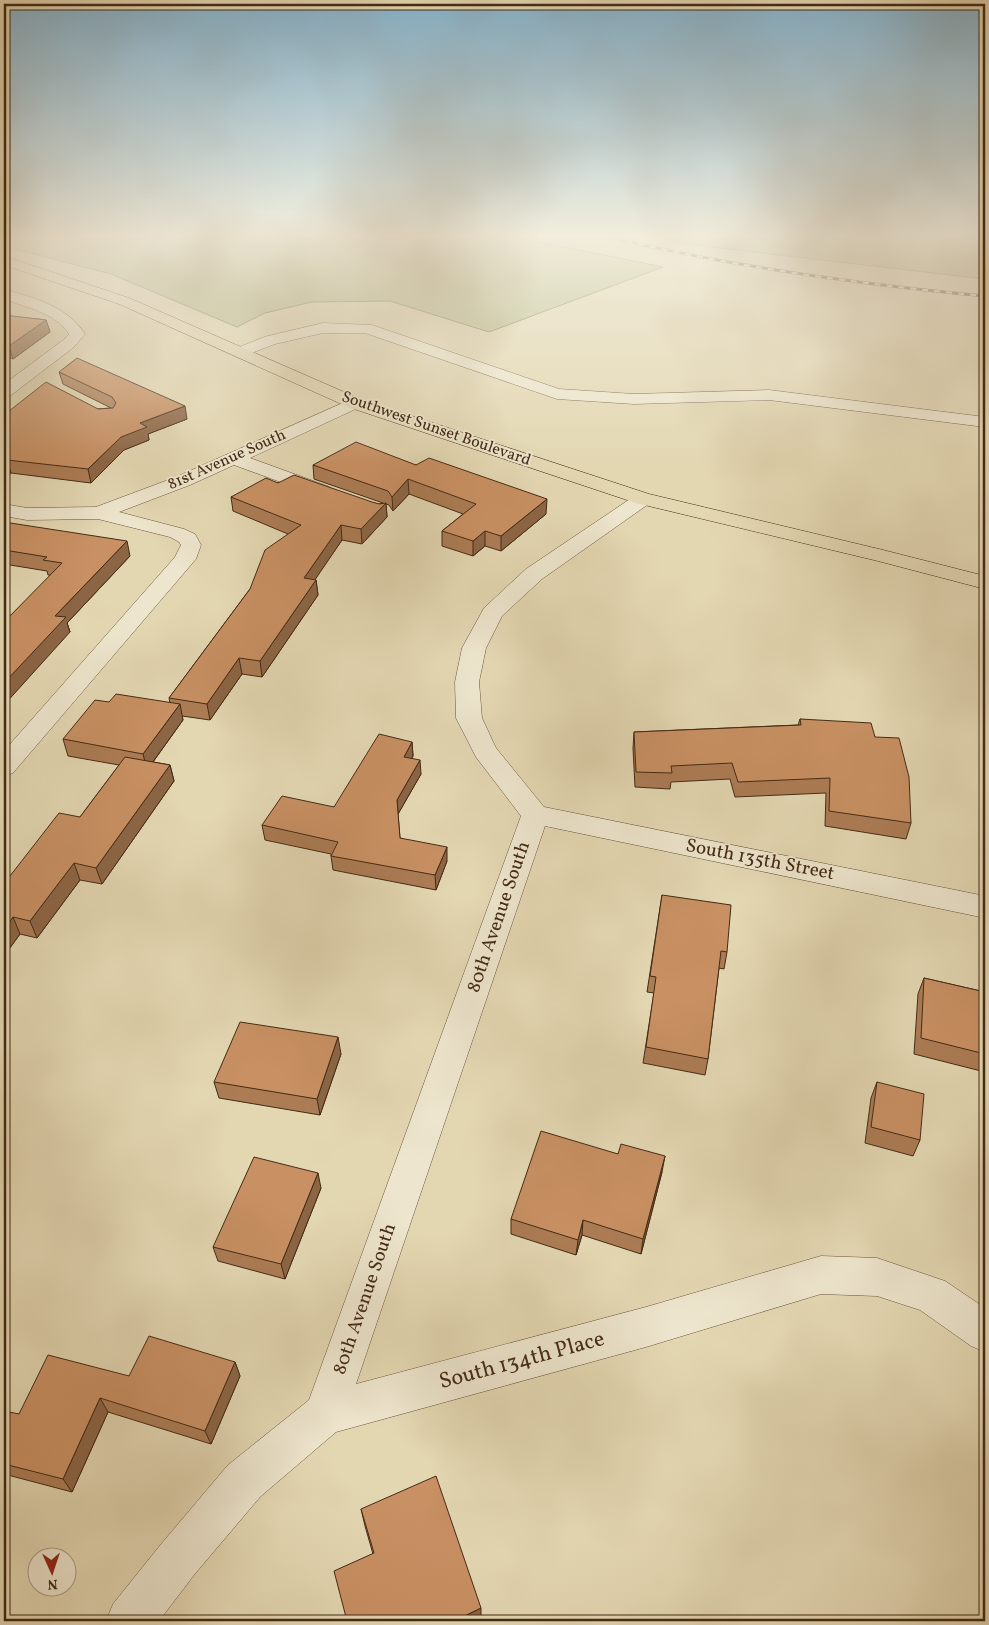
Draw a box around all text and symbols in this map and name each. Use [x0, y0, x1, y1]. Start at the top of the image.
street label: Southwest Sunset Boulevard [338, 386, 534, 472]
street label: 81st Avenue South [164, 424, 290, 496]
street label: South 135th Street [683, 833, 837, 887]
street label: 80th Avenue South [461, 838, 537, 996]
street label: 80th Avenue South [327, 1220, 403, 1378]
street label: South 134th Place [436, 1324, 608, 1398]
north arrow [28, 1548, 78, 1598]
text: N [47, 1574, 58, 1593]

